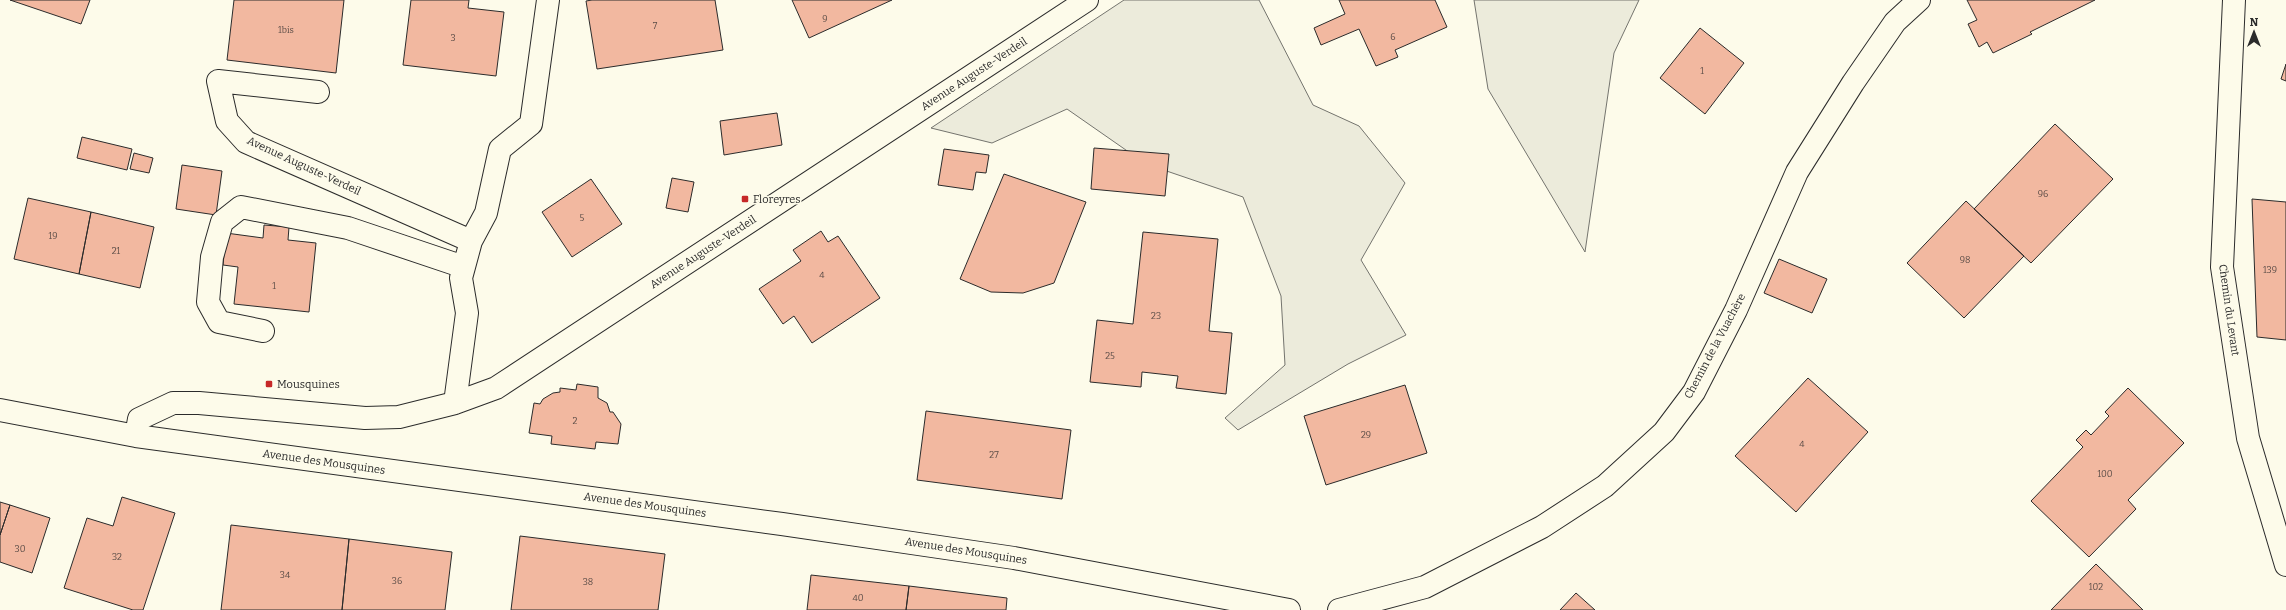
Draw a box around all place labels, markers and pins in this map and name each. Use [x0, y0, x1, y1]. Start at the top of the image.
place label: Floreyres [753, 193, 801, 206]
marker: Floreyres [740, 194, 750, 204]
place label: Mousquines [277, 378, 340, 391]
marker: Mousquines [264, 379, 274, 389]

